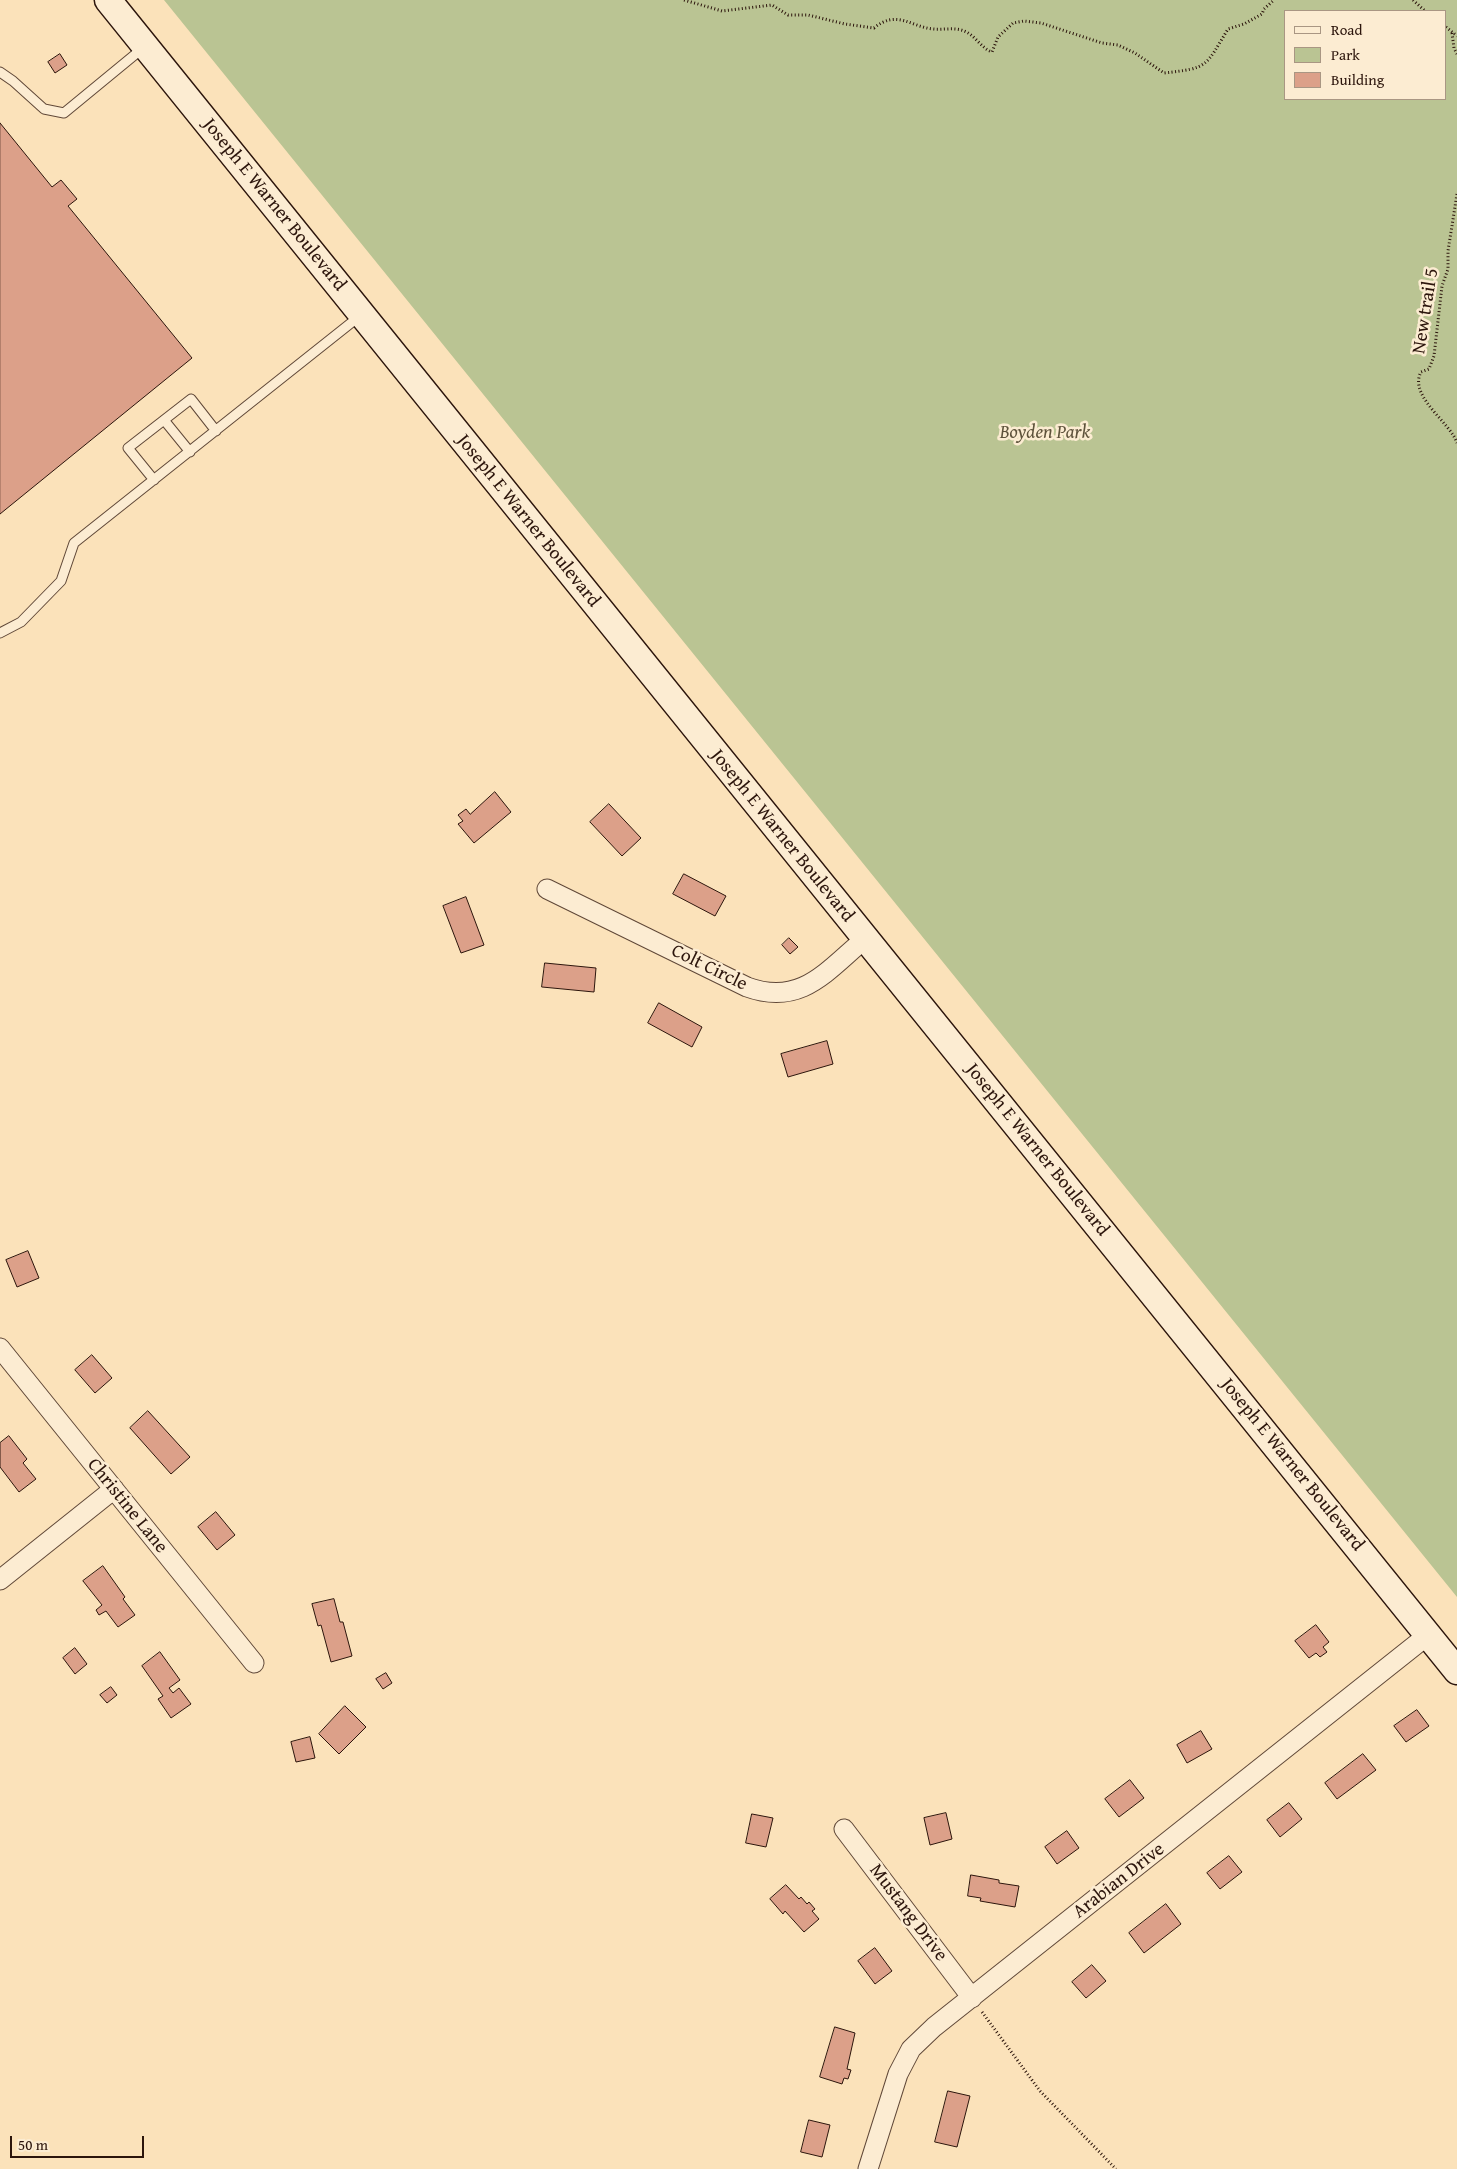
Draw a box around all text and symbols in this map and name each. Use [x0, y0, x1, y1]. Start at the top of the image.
legend [1284, 10, 1447, 100]
text: Road [1331, 19, 1362, 40]
text: Park [1331, 44, 1360, 65]
text: Building [1331, 69, 1384, 90]
street label: Joseph E Warner Boulevard [197, 114, 351, 296]
street label: New trail 5 [1408, 267, 1444, 355]
park label: Boyden Park [1000, 422, 1090, 444]
street label: Joseph E Warner Boulevard [451, 430, 605, 612]
street label: Joseph E Warner Boulevard [705, 745, 859, 927]
street label: Colt Circle [667, 940, 751, 996]
street label: Joseph E Warner Boulevard [960, 1059, 1114, 1241]
street label: Joseph E Warner Boulevard [1215, 1374, 1369, 1556]
street label: Christine Lane [82, 1454, 172, 1558]
street label: Arabian Drive [1069, 1838, 1169, 1924]
street label: Mustang Drive [864, 1860, 952, 1966]
scale bar [12, 2126, 146, 2158]
text: 50 m [18, 2134, 48, 2155]

